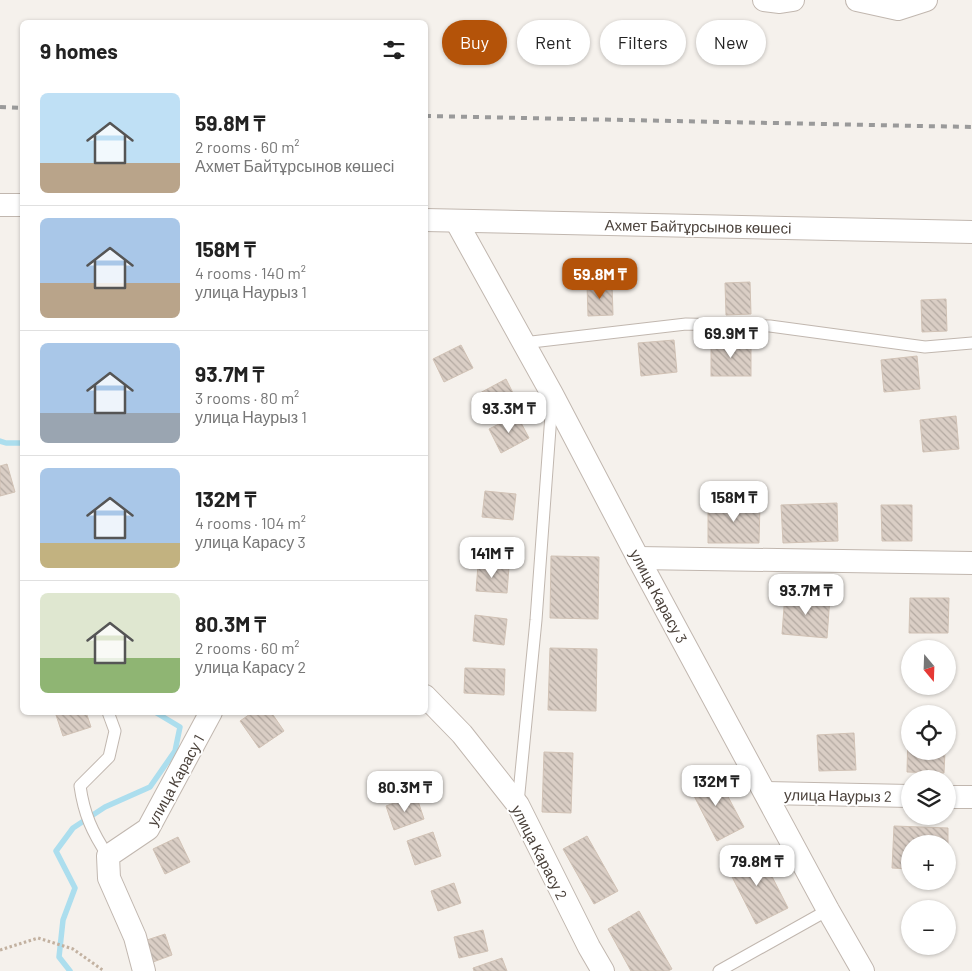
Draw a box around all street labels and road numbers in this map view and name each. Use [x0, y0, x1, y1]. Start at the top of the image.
street label: Ахмет Байтұрсынов көшесі [604, 215, 792, 237]
street label: улица Карасу 3 [627, 546, 691, 646]
street label: улица Карасу 1 [143, 731, 207, 829]
street label: улица Наурыз 2 [784, 785, 892, 805]
street label: улица Карасу 2 [508, 802, 572, 902]

